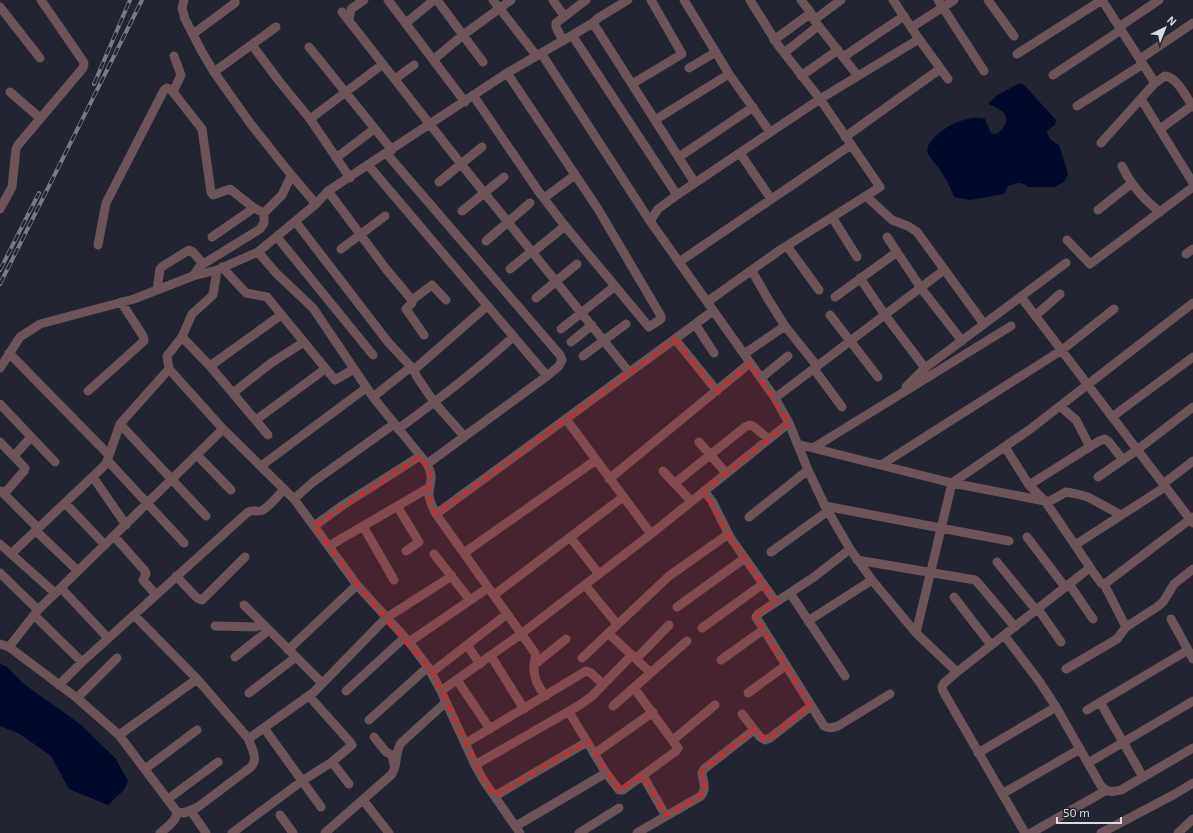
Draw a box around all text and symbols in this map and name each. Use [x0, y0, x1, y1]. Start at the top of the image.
north arrow [1145, 8, 1185, 48]
text: N [1165, 13, 1180, 28]
scale bar [1057, 799, 1121, 825]
text: 50 m [1063, 805, 1090, 819]

